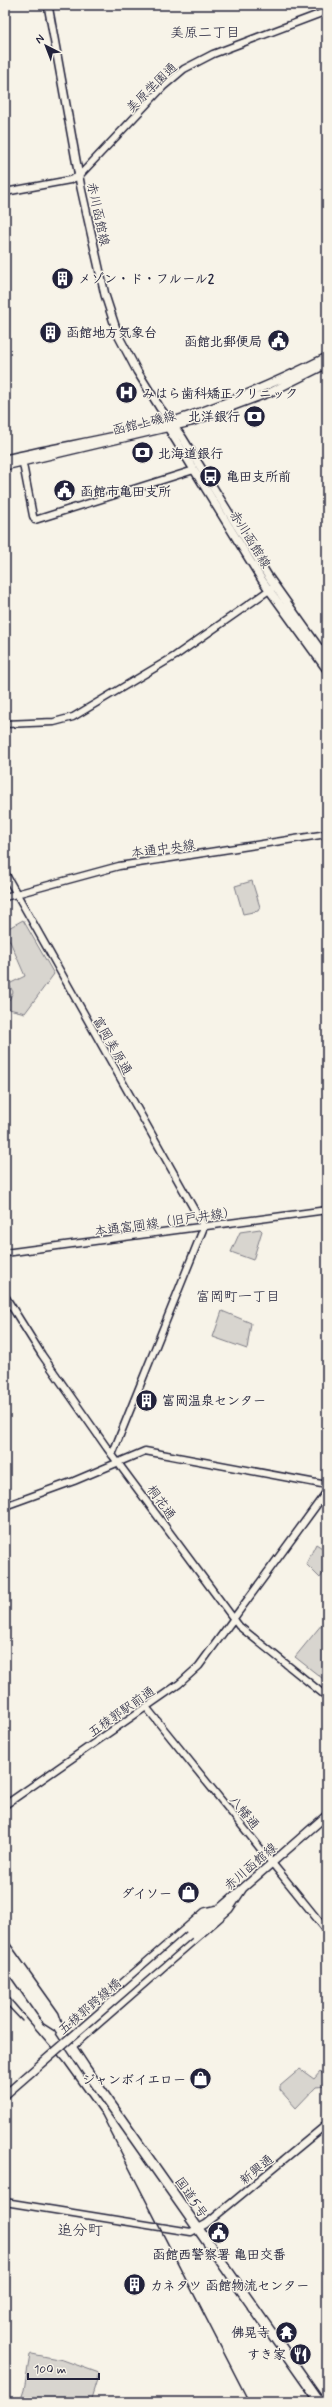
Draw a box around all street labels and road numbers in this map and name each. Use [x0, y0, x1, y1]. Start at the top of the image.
street label: 美原学園通 [123, 59, 181, 117]
street label: 赤川函館線 [82, 181, 113, 249]
street label: 函館上磯線 [111, 407, 179, 440]
street label: 赤川函館線 [225, 508, 275, 573]
street label: 本通中央線 [130, 836, 198, 862]
street label: 富岡美原通 [88, 1013, 135, 1078]
street label: 本通富岡線（旧戸井線） [93, 1204, 237, 1241]
street label: 桐花通 [142, 1482, 179, 1524]
street label: 五稜郭駅前通 [85, 1683, 159, 1742]
street label: 八幡通 [225, 1792, 263, 1833]
street label: 赤川函館線 [221, 1839, 282, 1895]
street label: 五稜郭跨線橋 [55, 1975, 125, 2039]
street label: 新興通 [236, 2151, 277, 2189]
street label: 国道5号 [170, 2174, 211, 2222]

